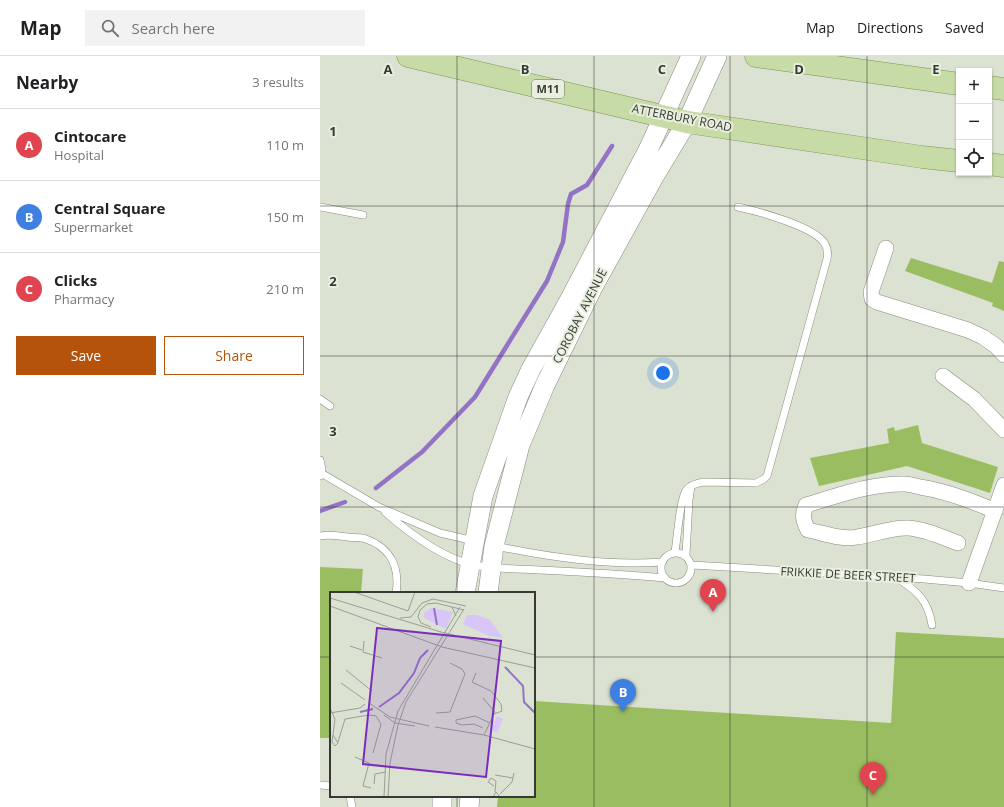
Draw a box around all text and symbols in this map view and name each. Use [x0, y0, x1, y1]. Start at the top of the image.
search box [85, 10, 365, 46]
text: Map [20, 15, 61, 41]
icon: search [99, 17, 121, 39]
text: Search here [131, 18, 215, 38]
text: Map [806, 18, 835, 37]
text: Directions [857, 18, 923, 37]
text: Saved [945, 18, 984, 37]
text: A [384, 60, 393, 78]
text: B [521, 60, 530, 78]
text: C [658, 60, 666, 78]
text: D [794, 60, 804, 78]
text: E [932, 60, 940, 78]
map controls [956, 68, 992, 176]
button: + [956, 68, 992, 104]
text: Nearby [16, 71, 78, 94]
text: 3 results [252, 73, 304, 91]
road number: M11 [532, 80, 564, 98]
street label: ATTERBURY ROAD [631, 99, 734, 136]
button: − [956, 104, 992, 140]
text: 1 [329, 122, 337, 140]
text: Cintocare [54, 126, 126, 146]
text: A [25, 136, 33, 154]
text: 110 m [266, 136, 304, 154]
button: locate [956, 140, 992, 176]
text: Hospital [54, 146, 104, 164]
text: Central Square [54, 198, 165, 218]
text: B [25, 208, 33, 226]
text: 150 m [266, 208, 304, 226]
text: Supermarket [54, 218, 133, 236]
street label: COROBAY AVENUE [548, 265, 611, 366]
text: Clicks [54, 270, 97, 290]
text: 2 [329, 272, 337, 290]
text: C [25, 280, 33, 298]
text: 210 m [266, 280, 304, 298]
text: Pharmacy [54, 290, 114, 308]
button: Save [16, 336, 156, 375]
button: Share [164, 336, 304, 375]
your location [653, 363, 673, 383]
text: 3 [329, 422, 337, 440]
street label: FRIKKIE DE BEER STREET [780, 562, 916, 587]
pin: A [700, 579, 726, 612]
inset map [330, 592, 535, 797]
pin: B [610, 679, 636, 712]
pin: C [860, 762, 886, 795]

